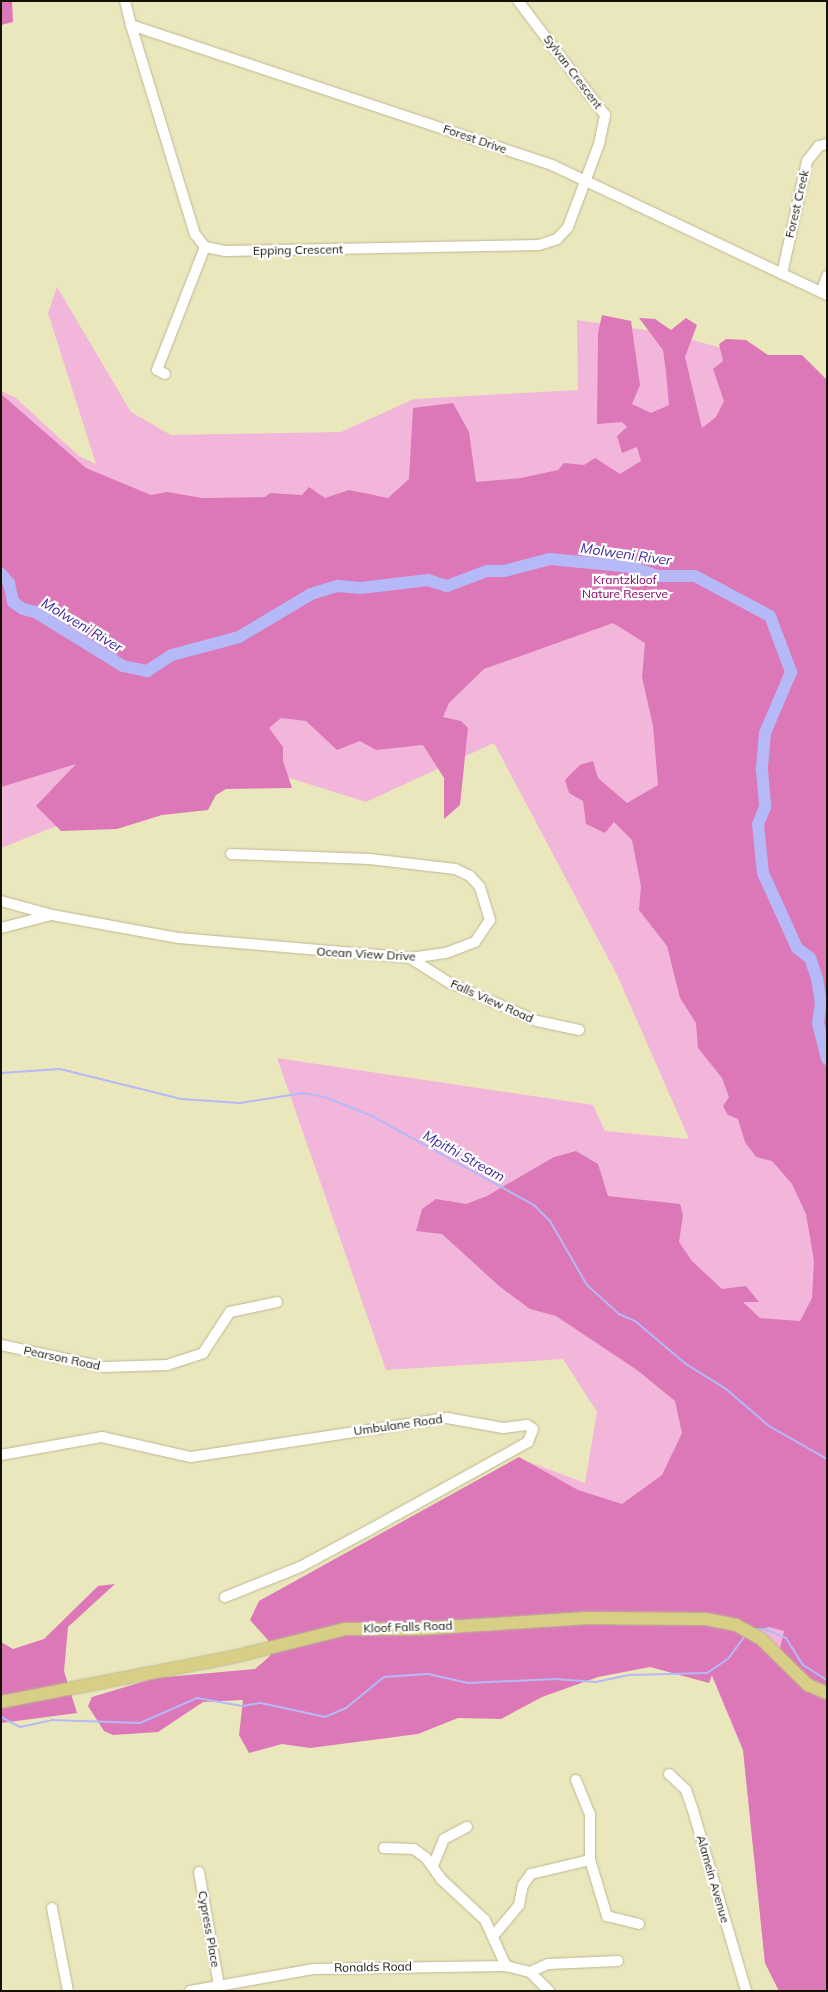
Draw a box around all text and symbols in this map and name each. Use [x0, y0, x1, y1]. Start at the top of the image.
street label: Sylvan Crescent [541, 32, 605, 112]
street label: Forest Drive [441, 121, 509, 157]
street label: Forest Creek [782, 169, 812, 239]
street label: Epping Crescent [253, 242, 343, 258]
water label: Molweni River [580, 539, 672, 569]
park label: Krantzkloof Nature Reserve [582, 573, 668, 601]
water label: Molweni River [39, 594, 125, 656]
street label: Ocean View Drive [316, 944, 416, 964]
street label: Falls View Road [448, 976, 536, 1026]
water label: Mpithi Stream [420, 1127, 508, 1185]
street label: Pearson Road [22, 1343, 102, 1373]
street label: Umbulane Road [353, 1412, 443, 1438]
street label: Kloof Falls Road [363, 1618, 453, 1636]
street label: Alamein Avenue [694, 1833, 732, 1925]
street label: Cypress Place [195, 1890, 223, 1968]
street label: Ronalds Road [334, 1959, 412, 1975]

